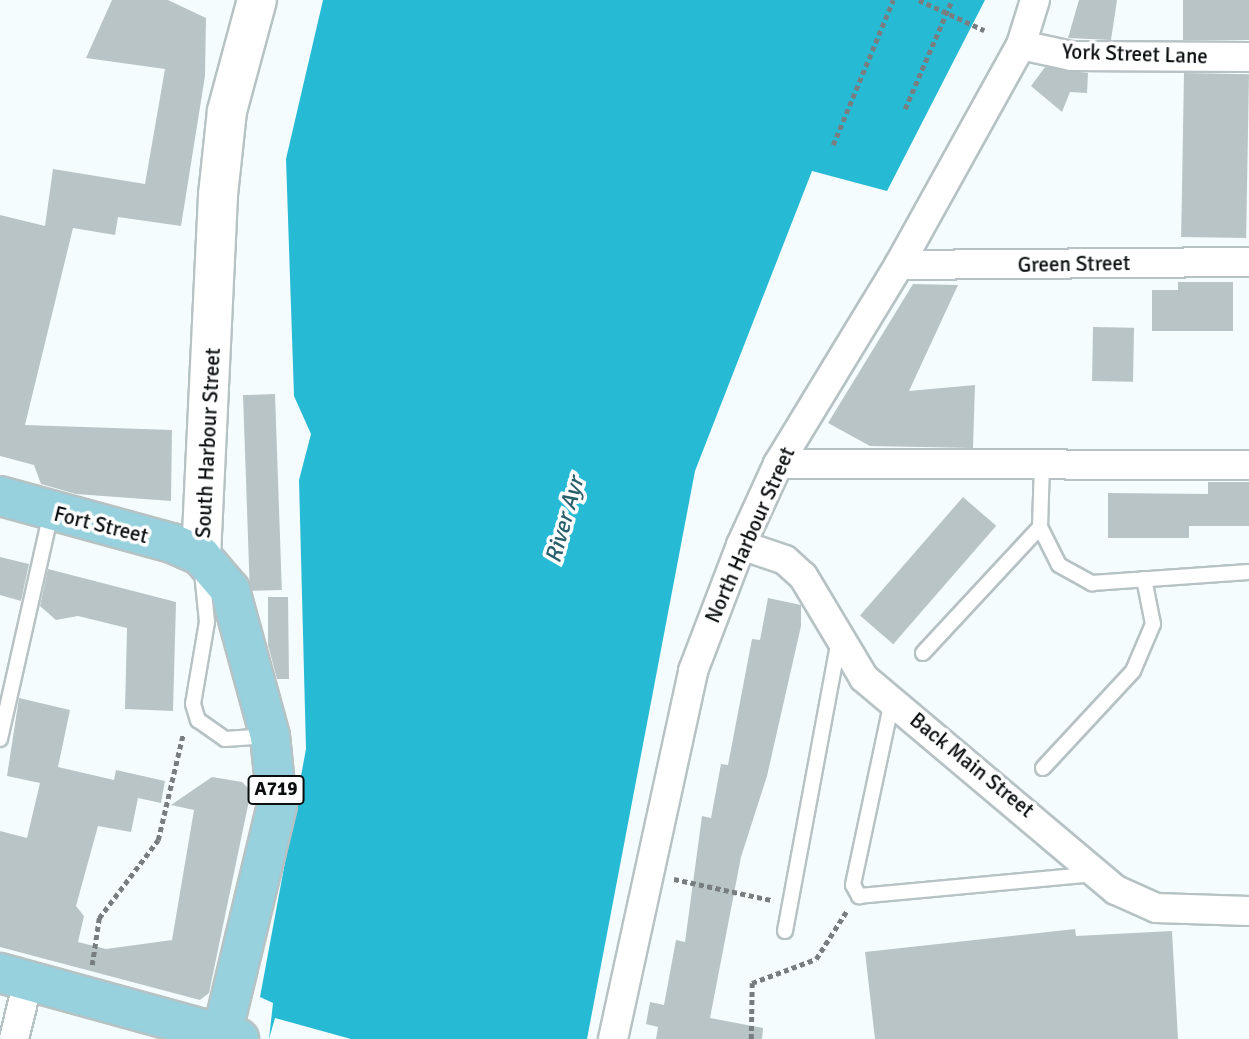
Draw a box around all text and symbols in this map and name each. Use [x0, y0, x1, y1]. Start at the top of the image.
street label: York Street Lane [1062, 39, 1208, 69]
street label: Green Street [1017, 250, 1131, 278]
street label: South Harbour Street [190, 347, 226, 539]
street label: North Harbour Street [700, 443, 800, 627]
water label: River Ayr [540, 474, 590, 566]
street label: Fort Street [51, 501, 151, 549]
street label: Back Main Street [905, 707, 1039, 823]
road number: A719 [246, 775, 306, 806]

